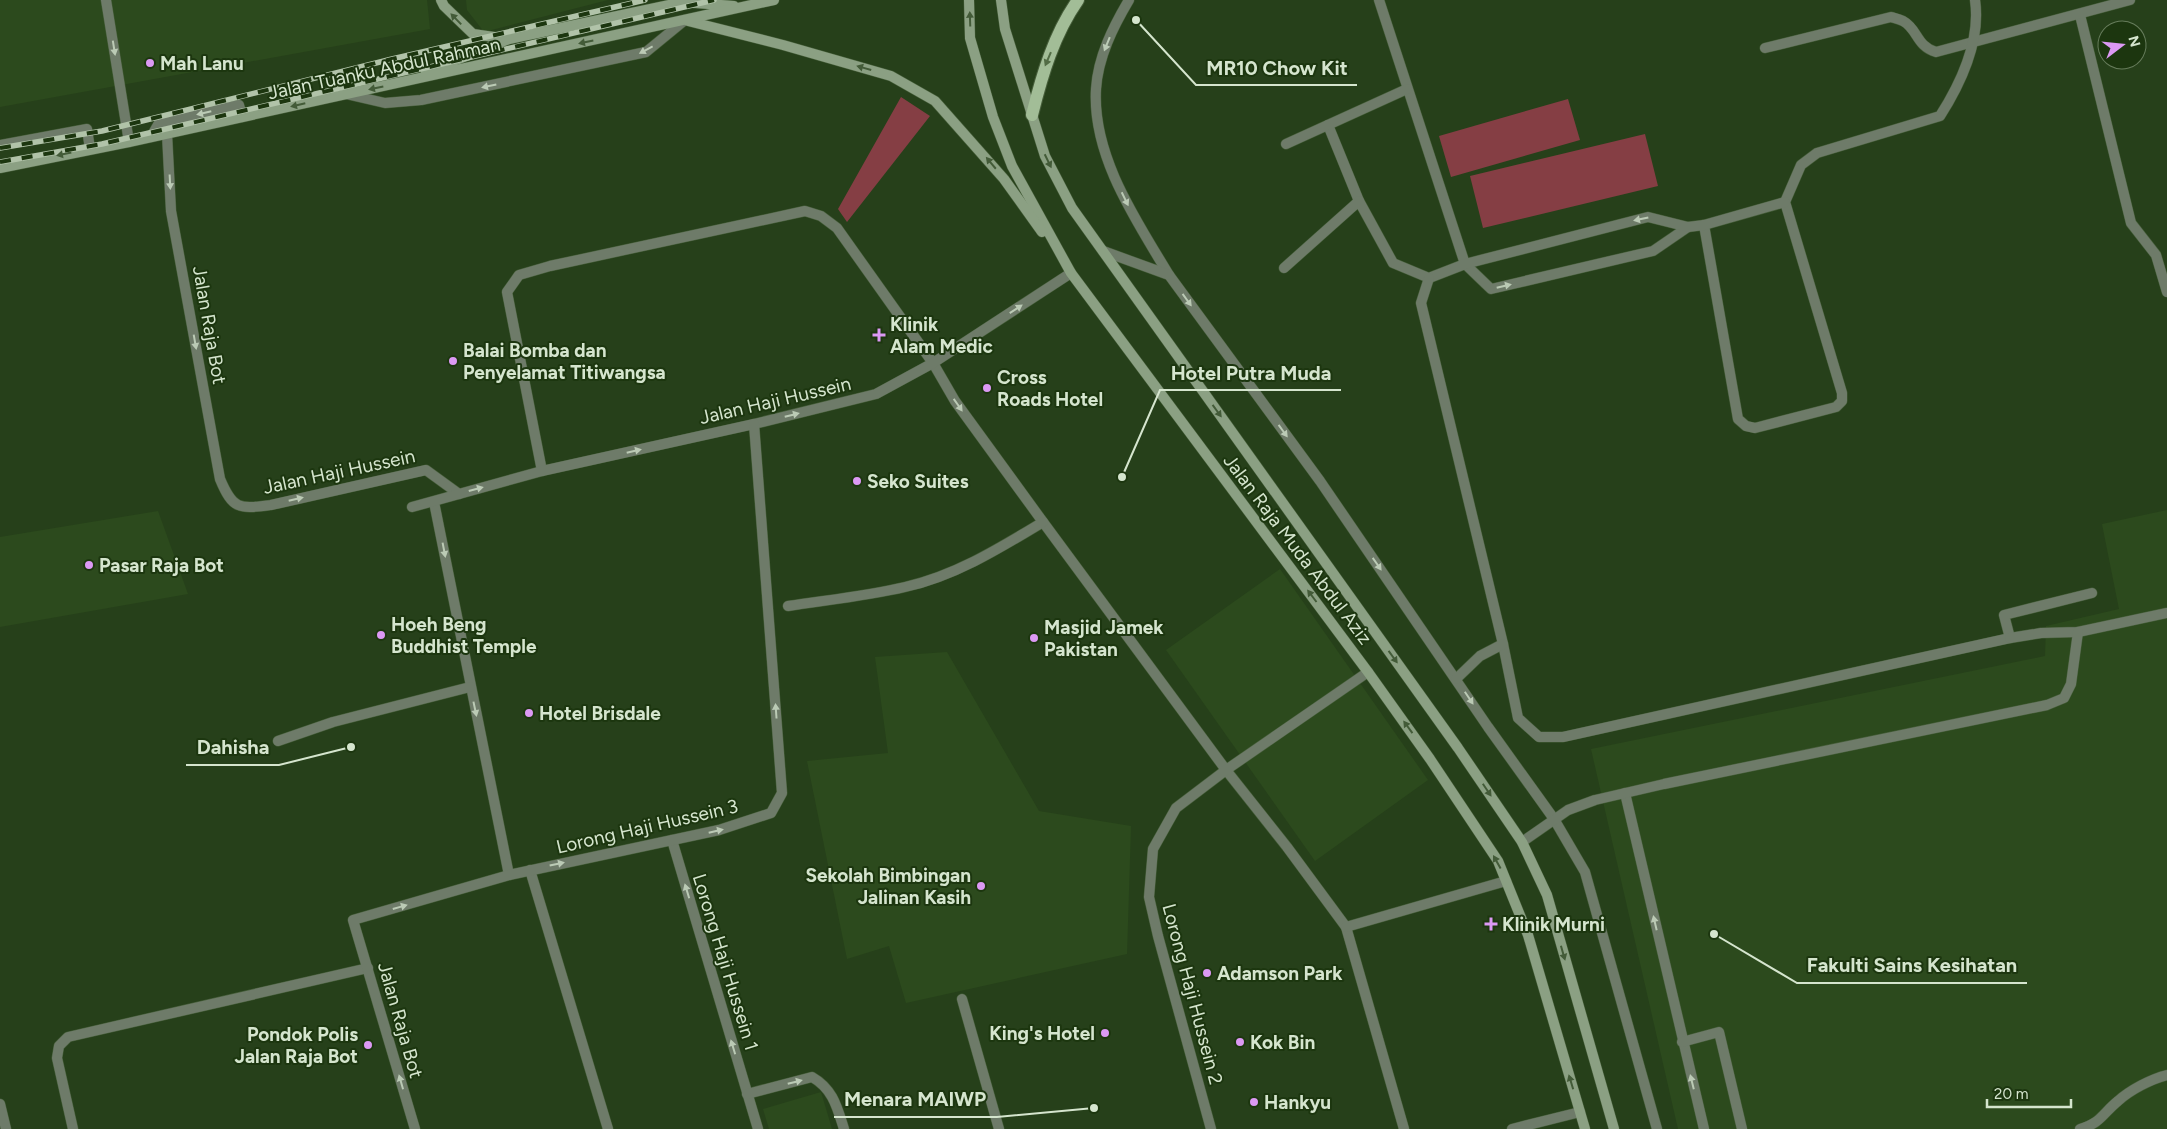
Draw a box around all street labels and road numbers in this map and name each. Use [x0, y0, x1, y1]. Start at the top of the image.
street label: Jalan Tuanku Abdul Rahman [266, 33, 502, 104]
street label: Jalan Raja Bot [188, 264, 231, 386]
street label: Jalan Haji Hussein [697, 372, 853, 429]
street label: Jalan Haji Hussein [261, 444, 417, 499]
street label: Jalan Raja Muda Abdul Aziz [1218, 450, 1377, 649]
street label: Lorong Haji Hussein 3 [554, 794, 740, 859]
street label: Lorong Haji Hussein 1 [688, 871, 763, 1053]
street label: Lorong Haji Hussein 2 [1157, 901, 1228, 1087]
street label: Jalan Raja Bot [373, 960, 428, 1081]

